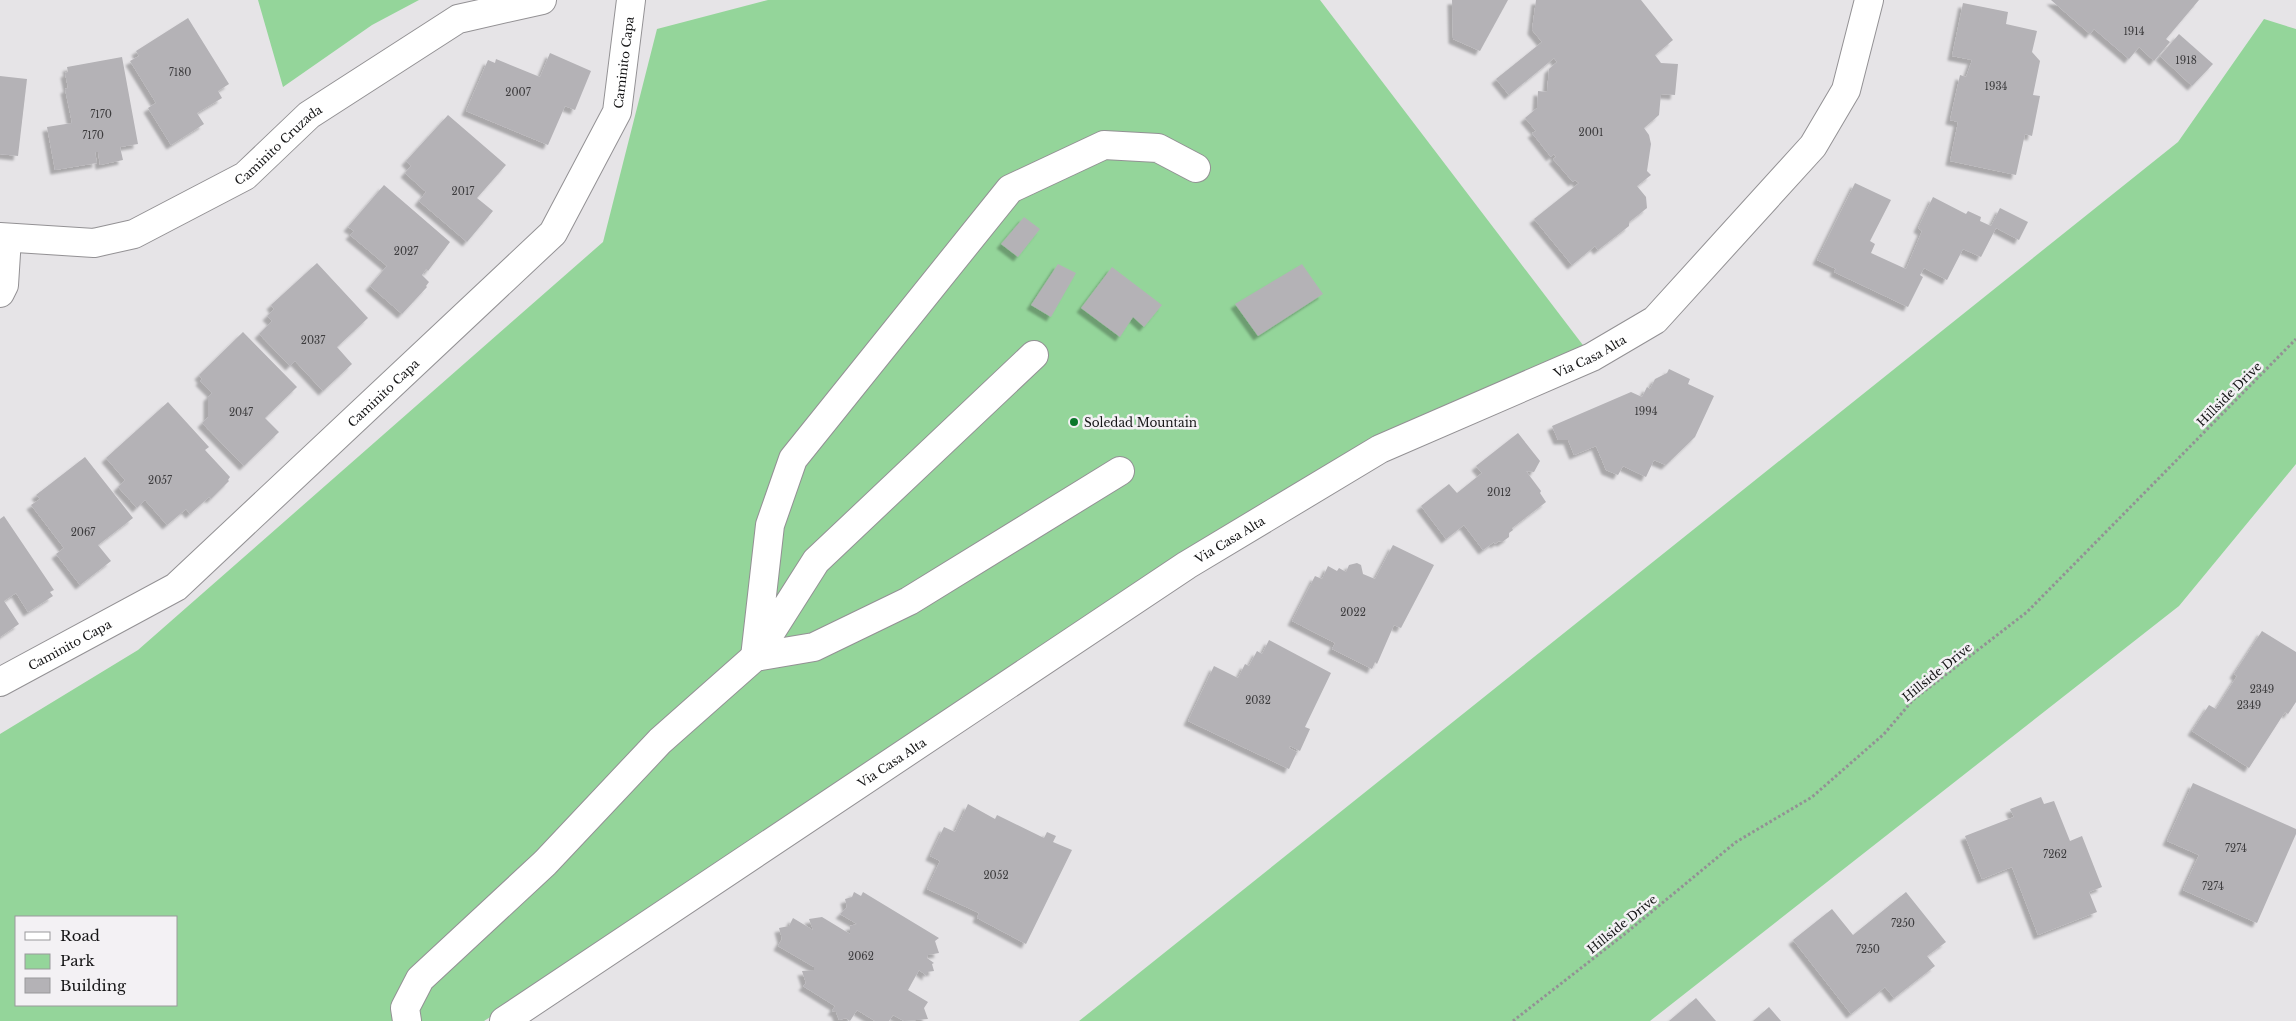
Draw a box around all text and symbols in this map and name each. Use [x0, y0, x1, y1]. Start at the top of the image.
street label: Caminito Capa [610, 15, 636, 109]
house number: 1914 [2123, 25, 2145, 38]
house number: 1918 [2175, 54, 2197, 67]
house number: 7180 [169, 66, 191, 79]
house number: 1934 [1985, 80, 2008, 93]
house number: 2007 [505, 86, 532, 99]
street label: Caminito Cruzada [232, 101, 325, 188]
house number: 7170 [90, 108, 112, 121]
house number: 2001 [1579, 126, 1603, 139]
house number: 7170 [82, 129, 104, 142]
house number: 2017 [452, 185, 475, 198]
house number: 2027 [394, 245, 419, 258]
street label: Via Casa Alta [1550, 331, 1629, 381]
house number: 2037 [301, 334, 326, 347]
street label: Caminito Capa [344, 355, 422, 430]
street label: Hillside Drive [2194, 358, 2265, 429]
house number: 1994 [1634, 405, 1658, 418]
house number: 2047 [229, 406, 254, 419]
place label: Soledad Mountain [1084, 415, 1197, 430]
marker: Soledad Mountain [1068, 416, 1080, 428]
house number: 2057 [148, 474, 173, 487]
house number: 2012 [1487, 486, 1511, 499]
street label: Via Casa Alta [1191, 512, 1268, 567]
house number: 2067 [71, 526, 96, 539]
house number: 2022 [1340, 606, 1366, 619]
street label: Caminito Capa [25, 616, 114, 673]
street label: Hillside Drive [1899, 639, 1975, 705]
house number: 2349 [2250, 683, 2274, 696]
house number: 2032 [1245, 694, 1271, 707]
house number: 2349 [2237, 699, 2261, 712]
street label: Via Casa Alta [854, 734, 929, 791]
house number: 7274 [2225, 842, 2247, 855]
house number: 7262 [2043, 848, 2067, 861]
house number: 2052 [983, 869, 1009, 882]
house number: 7274 [2202, 880, 2224, 893]
street label: Hillside Drive [1584, 891, 1660, 957]
legend [15, 916, 178, 1006]
house number: 7250 [1891, 917, 1915, 930]
text: Road [60, 926, 100, 945]
house number: 7250 [1856, 943, 1880, 956]
house number: 2062 [848, 950, 874, 963]
text: Park [60, 951, 96, 970]
text: Building [60, 976, 127, 995]

